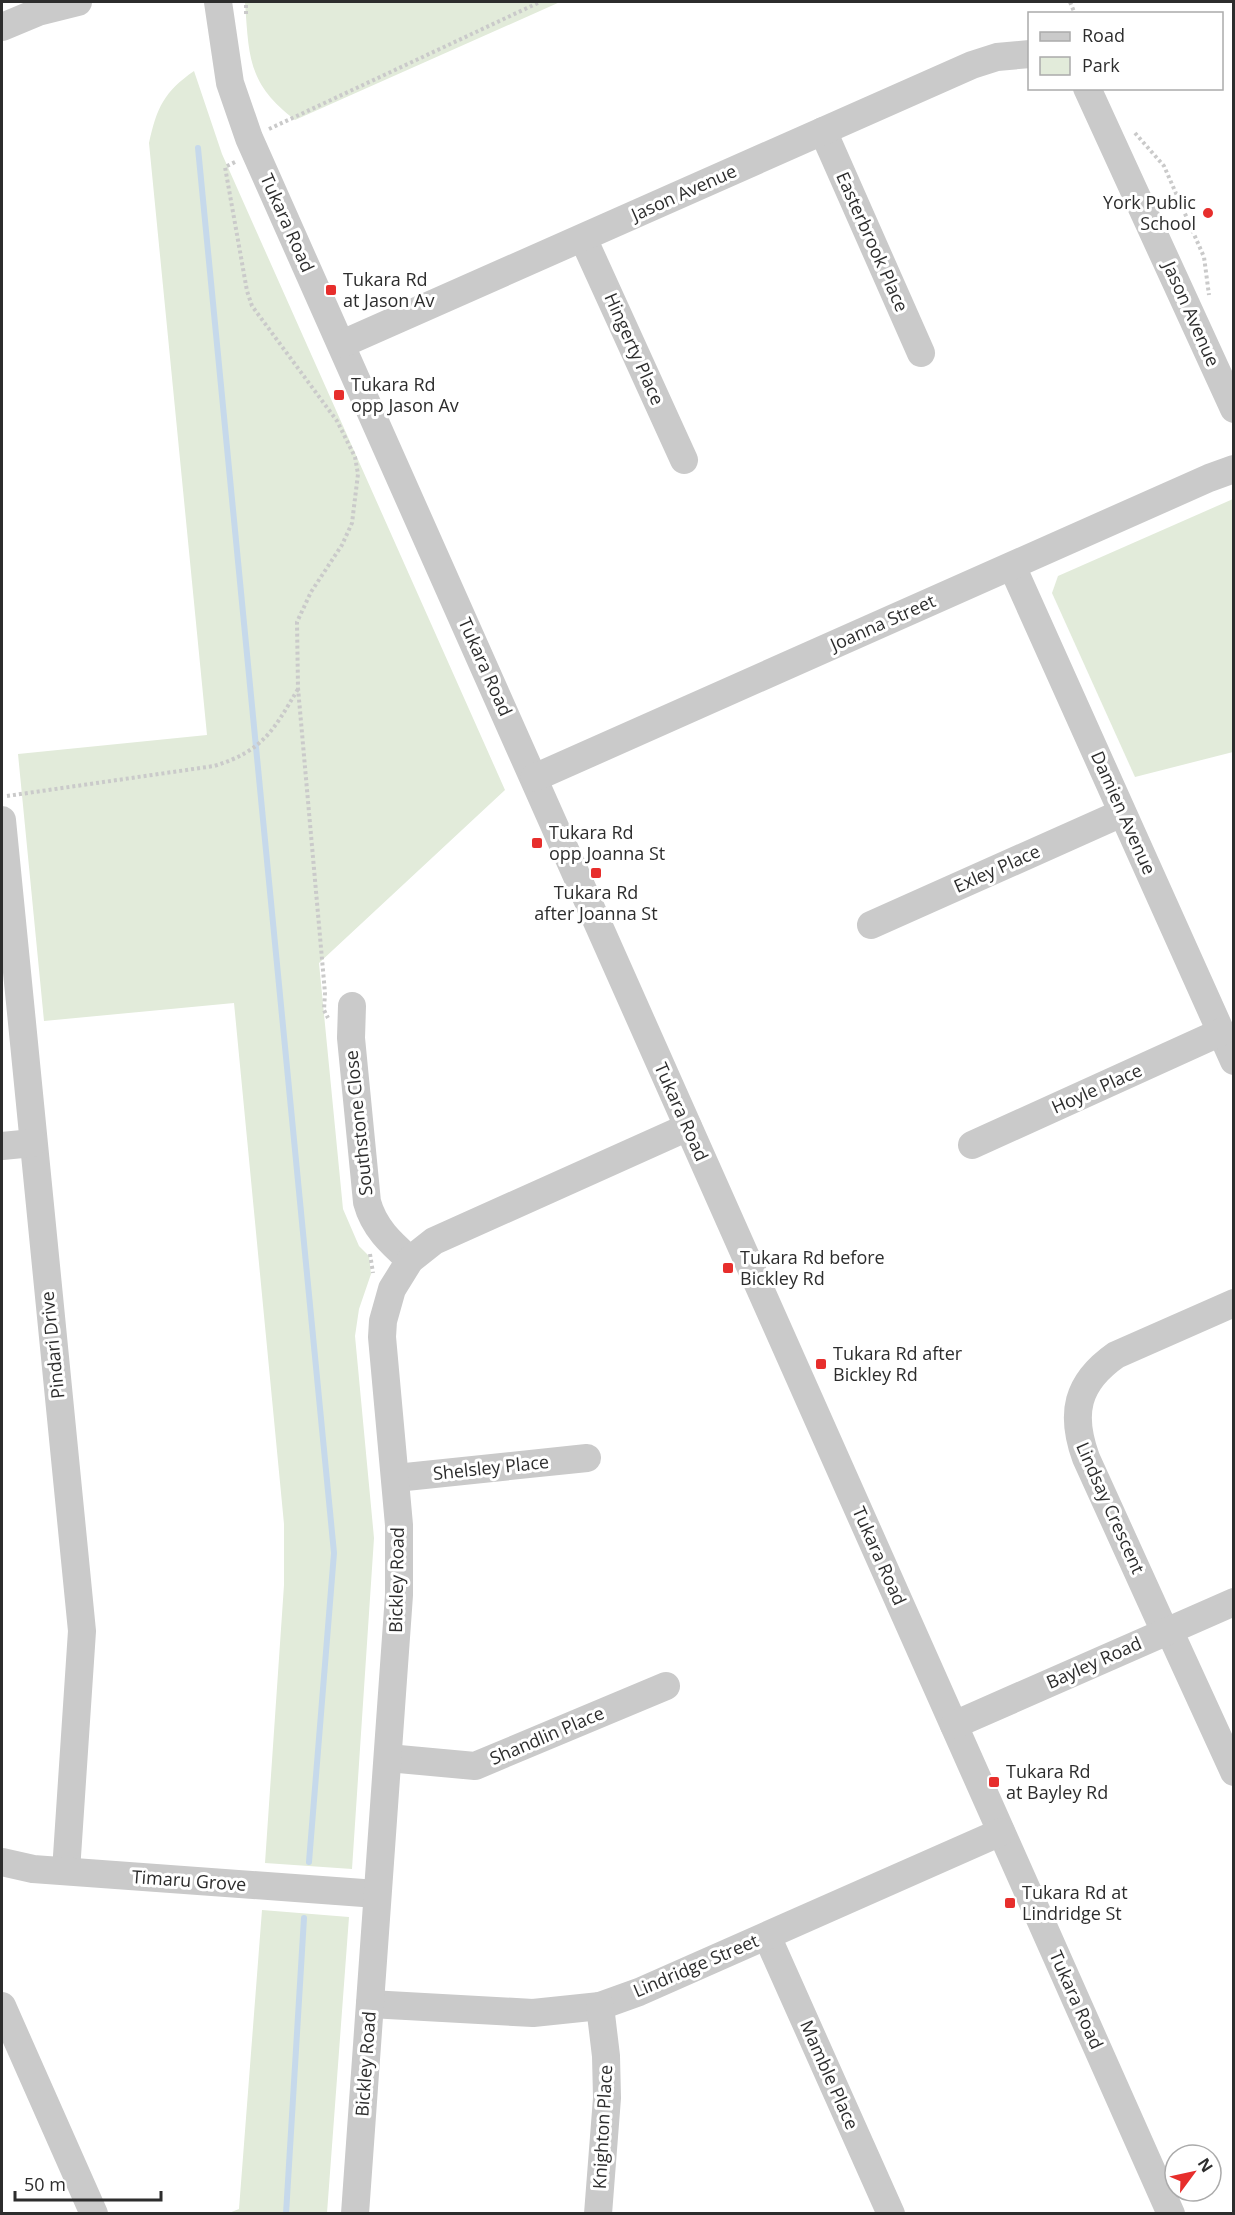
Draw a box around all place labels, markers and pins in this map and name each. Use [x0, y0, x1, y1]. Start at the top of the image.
place label: York Public School [1103, 190, 1196, 235]
marker: York Public School [1201, 206, 1215, 220]
place label: Tukara Rd at Jason Av [343, 267, 434, 312]
marker: Tukara Rd at Jason Av [324, 283, 338, 297]
place label: Tukara Rd opp Jason Av [351, 372, 459, 417]
marker: Tukara Rd opp Jason Av [332, 388, 346, 402]
place label: Tukara Rd opp Joanna St [549, 820, 665, 865]
marker: Tukara Rd opp Joanna St [530, 836, 544, 850]
marker: Tukara Rd after Joanna St [589, 866, 603, 880]
place label: Tukara Rd after Joanna St [534, 880, 658, 925]
place label: Tukara Rd before Bickley Rd [740, 1245, 885, 1290]
marker: Tukara Rd before Bickley Rd [721, 1261, 735, 1275]
place label: Tukara Rd after Bickley Rd [833, 1341, 963, 1386]
marker: Tukara Rd after Bickley Rd [814, 1357, 828, 1371]
place label: Tukara Rd at Bayley Rd [1006, 1759, 1108, 1804]
marker: Tukara Rd at Bayley Rd [987, 1775, 1001, 1789]
place label: Tukara Rd at Lindridge St [1022, 1880, 1128, 1925]
marker: Tukara Rd at Lindridge St [1003, 1896, 1017, 1910]

